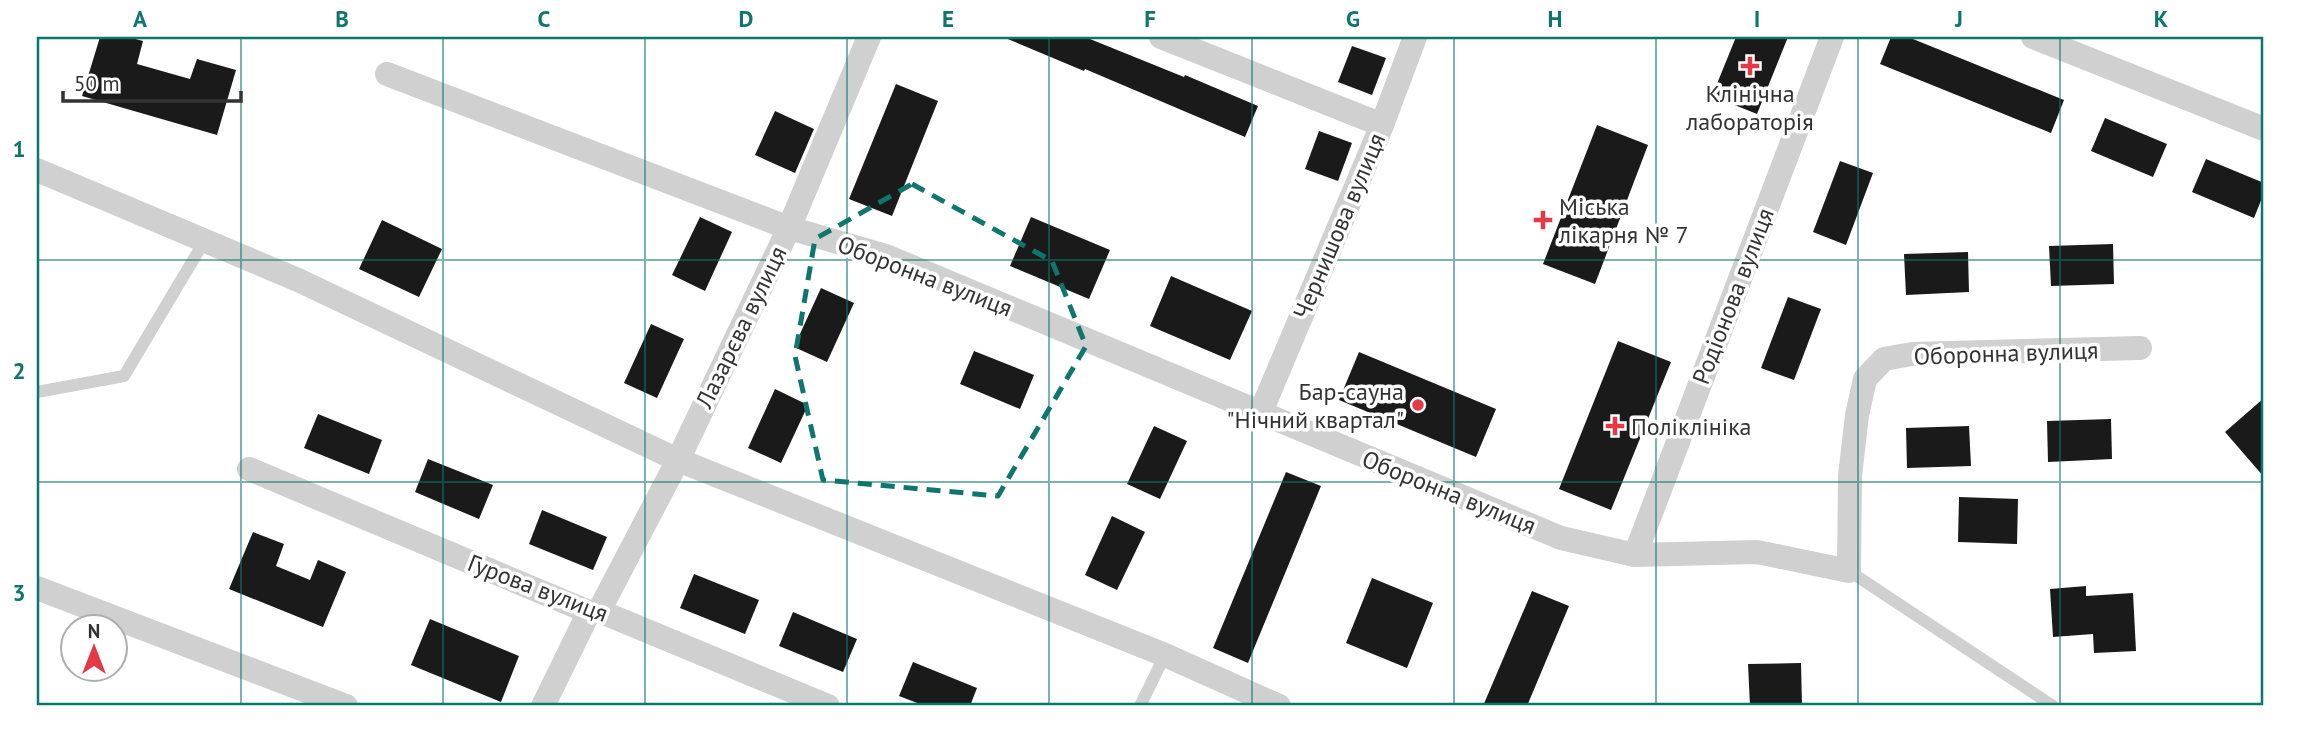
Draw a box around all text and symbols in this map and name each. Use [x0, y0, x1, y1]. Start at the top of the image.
text: A [133, 4, 147, 33]
text: B [335, 4, 349, 33]
text: C [538, 4, 551, 33]
text: D [739, 4, 753, 33]
text: E [942, 4, 954, 33]
text: F [1144, 4, 1156, 33]
text: G [1346, 4, 1360, 33]
text: H [1548, 4, 1562, 33]
text: I [1754, 4, 1760, 33]
text: J [1954, 4, 1963, 33]
text: K [2154, 4, 2168, 33]
marker: Клінічна лабораторія [1740, 56, 1760, 76]
scale bar [63, 60, 242, 104]
text: 50 m [74, 70, 120, 97]
place label: Клінічна лабораторія [1685, 78, 1814, 137]
street label: Чернишова вулиця [1286, 128, 1392, 324]
text: 1 [12, 134, 26, 163]
place label: Міська лікарня № 7 [1558, 191, 1689, 250]
street label: Родіонова вулиця [1685, 204, 1781, 388]
marker: Міська лікарня № 7 [1533, 210, 1553, 230]
street label: Оборонна вулиця [833, 228, 1017, 324]
street label: Лазарєва вулиця [688, 241, 794, 414]
street label: Оборонна вулиця [1913, 334, 2099, 372]
text: 2 [12, 356, 26, 385]
place label: Бар-сауна "Нічний квартал" [1227, 376, 1404, 435]
marker: Бар-сауна "Нічний квартал" [1410, 397, 1426, 413]
place label: Поліклініка [1631, 411, 1752, 442]
marker: Поліклініка [1605, 416, 1625, 436]
street label: Оборонна вулиця [1358, 443, 1540, 541]
street label: Гурова вулиця [463, 547, 613, 629]
text: 3 [12, 578, 26, 607]
north arrow [60, 614, 130, 684]
text: N [88, 619, 100, 643]

